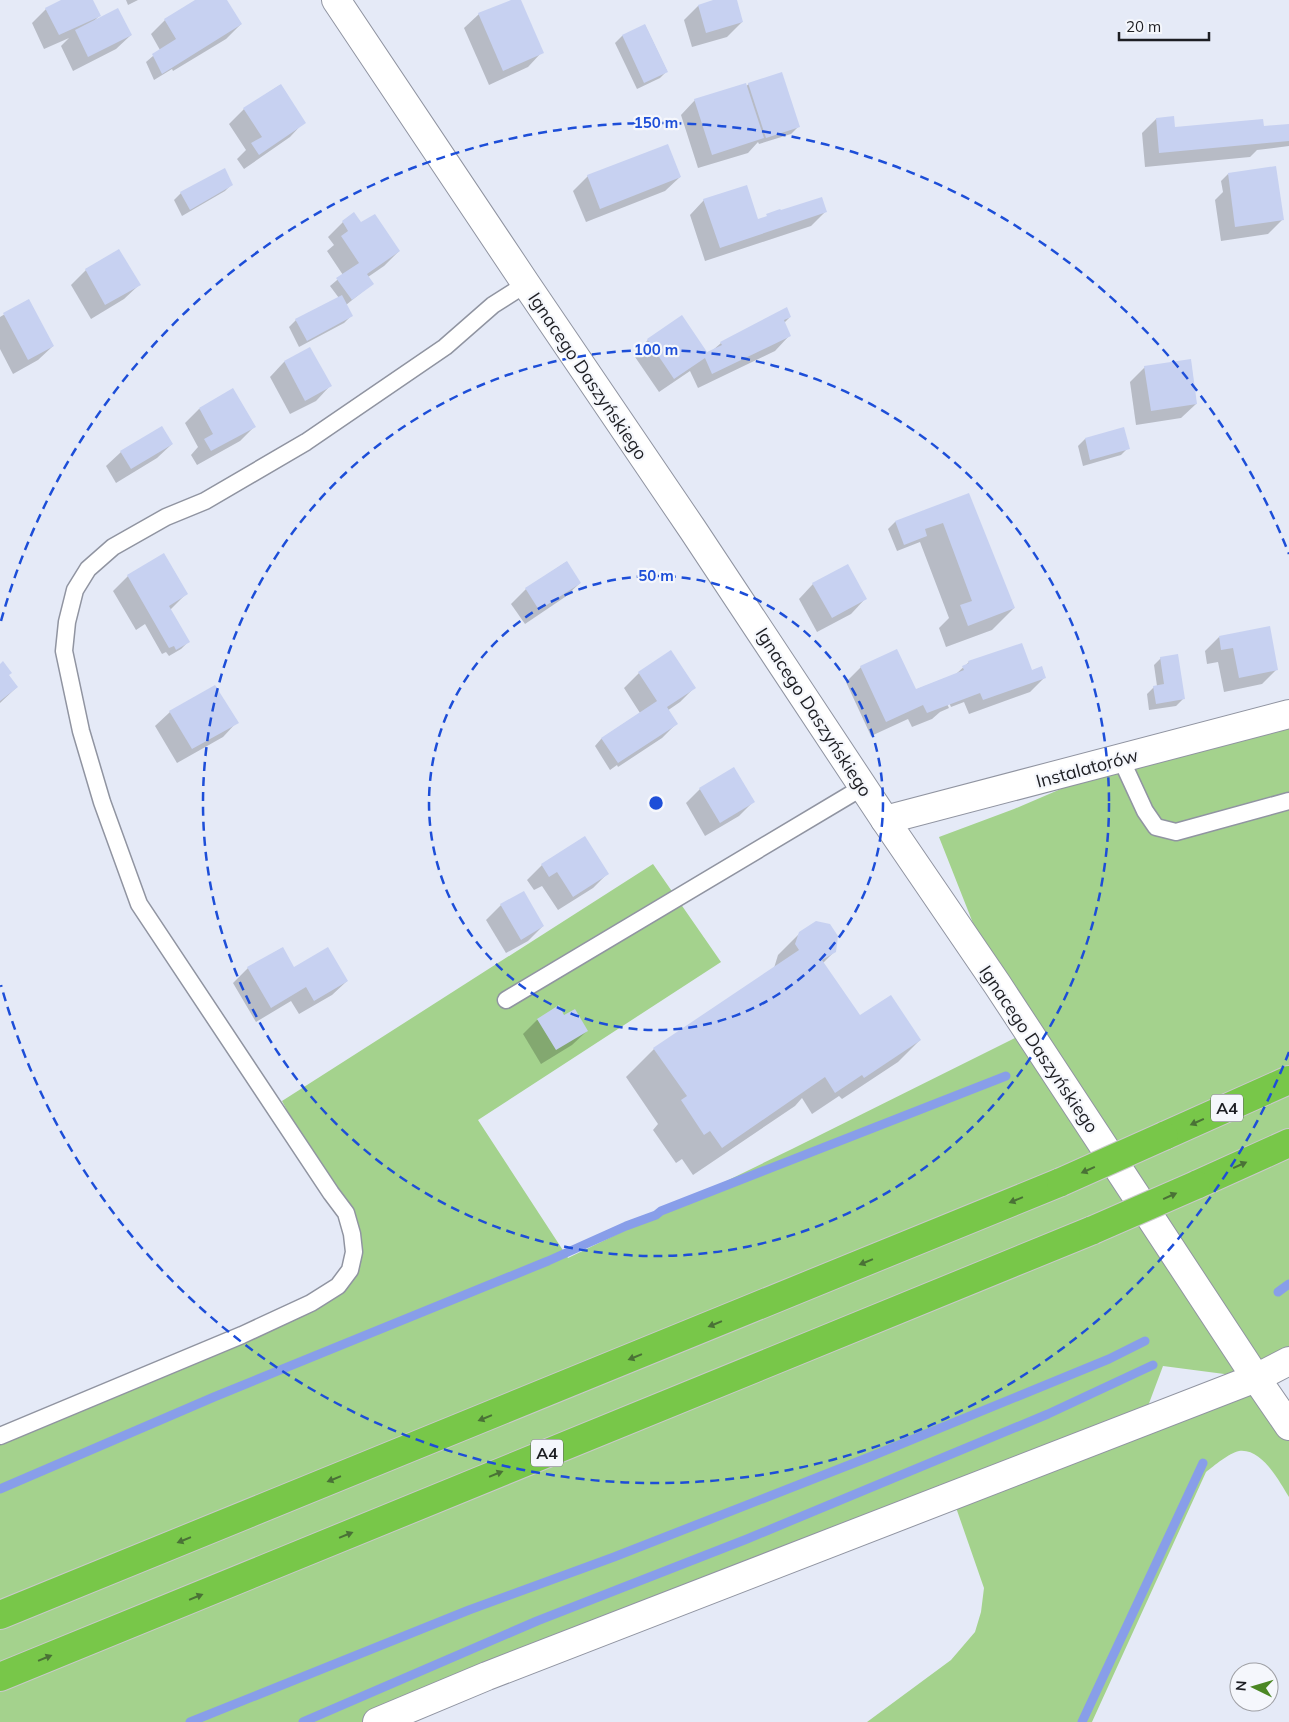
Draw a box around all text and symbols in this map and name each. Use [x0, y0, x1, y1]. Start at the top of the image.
scale bar [1119, 10, 1209, 42]
text: 20 m [1126, 17, 1161, 36]
text: 150 m [634, 113, 678, 132]
street label: Ignacego Daszyńskiego [523, 288, 653, 464]
text: 100 m [634, 340, 678, 359]
text: 50 m [638, 566, 674, 585]
street label: Ignacego Daszyńskiego [751, 623, 877, 801]
street label: Instalatorów [1033, 743, 1141, 793]
centre of rings [647, 794, 665, 812]
street label: Ignacego Daszyńskiego [974, 961, 1104, 1137]
road number: A4 [1211, 1094, 1243, 1122]
one-way arrow [1190, 1118, 1204, 1126]
one-way arrow [1233, 1160, 1247, 1168]
one-way arrow [1081, 1167, 1095, 1175]
one-way arrow [1163, 1192, 1177, 1200]
one-way arrow [1009, 1197, 1023, 1205]
one-way arrow [858, 1258, 873, 1266]
one-way arrow [708, 1320, 722, 1328]
one-way arrow [628, 1353, 642, 1361]
one-way arrow [477, 1415, 492, 1422]
road number: A4 [531, 1440, 563, 1466]
one-way arrow [489, 1470, 504, 1478]
one-way arrow [326, 1475, 341, 1483]
one-way arrow [339, 1531, 353, 1539]
one-way arrow [176, 1537, 191, 1545]
one-way arrow [188, 1593, 203, 1600]
one-way arrow [38, 1654, 52, 1662]
north arrow [1229, 1662, 1279, 1712]
text: N [1232, 1680, 1250, 1692]

